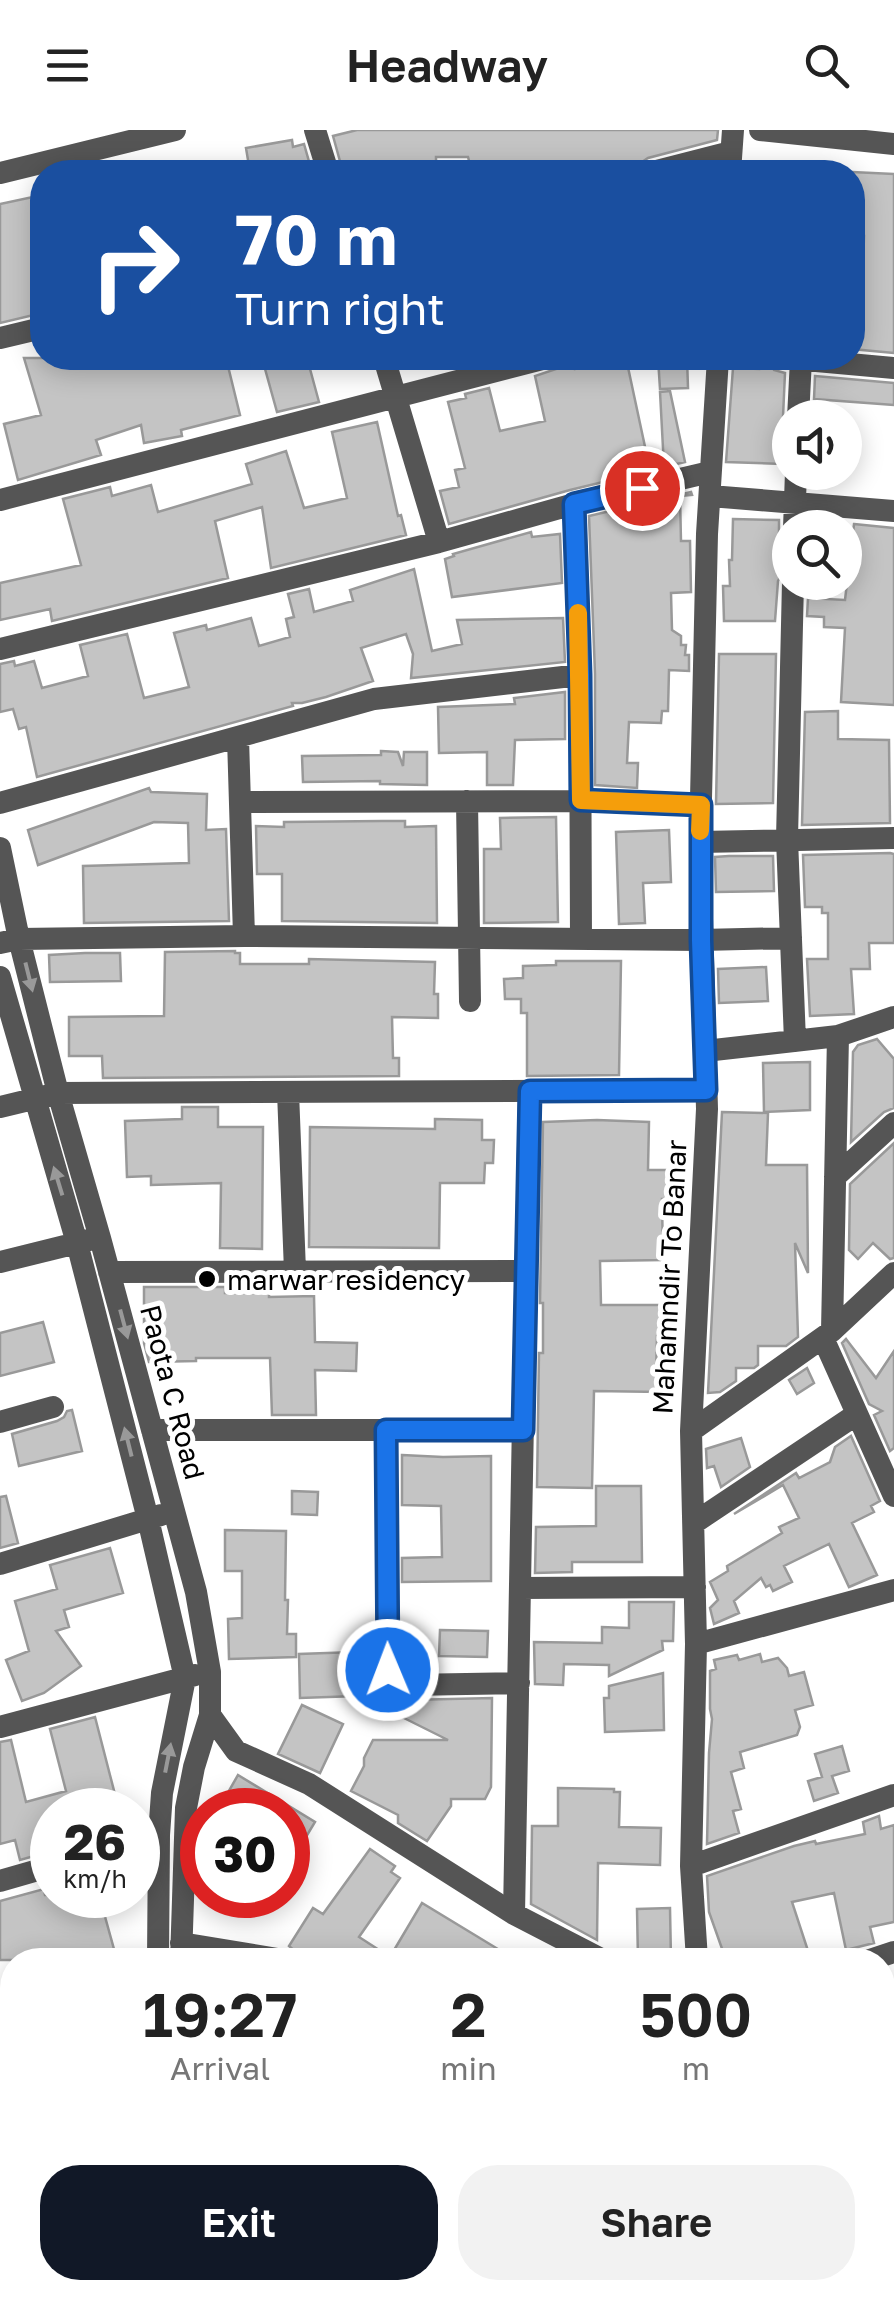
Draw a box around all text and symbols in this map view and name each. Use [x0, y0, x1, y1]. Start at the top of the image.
icon: menu [40, 38, 95, 93]
text: Headway [346, 38, 548, 92]
icon: search [799, 38, 854, 93]
text: 70 m [235, 196, 397, 280]
icon: right [70, 200, 200, 330]
text: Turn right [235, 281, 445, 335]
map controls [772, 400, 862, 600]
button: sound [772, 400, 862, 490]
pin [600, 446, 685, 531]
icon: arrive [615, 461, 670, 516]
button: search [772, 510, 862, 600]
one-way arrow [21, 962, 37, 993]
street label: Mahamndir To Banar [645, 1139, 693, 1415]
one-way arrow [50, 1165, 65, 1196]
place label: marwar residency [227, 1263, 466, 1296]
marker: marwar residency [196, 1268, 218, 1290]
street label: Paota C Road [134, 1301, 212, 1483]
one-way arrow [116, 1309, 132, 1340]
one-way arrow [120, 1426, 135, 1457]
position arrow [336, 1618, 440, 1722]
one-way arrow [160, 1742, 176, 1773]
speed limit sign: 30 [180, 1788, 310, 1918]
text: 26 [64, 1811, 126, 1871]
text: km/h [63, 1863, 127, 1894]
text: 19:27 [143, 1978, 297, 2050]
text: 2 [451, 1978, 486, 2050]
text: 500 [640, 1978, 752, 2050]
text: Arrival [170, 2049, 270, 2087]
text: min [440, 2049, 497, 2087]
text: m [682, 2049, 710, 2087]
button: Exit [40, 2165, 438, 2280]
button: Share [458, 2165, 855, 2280]

